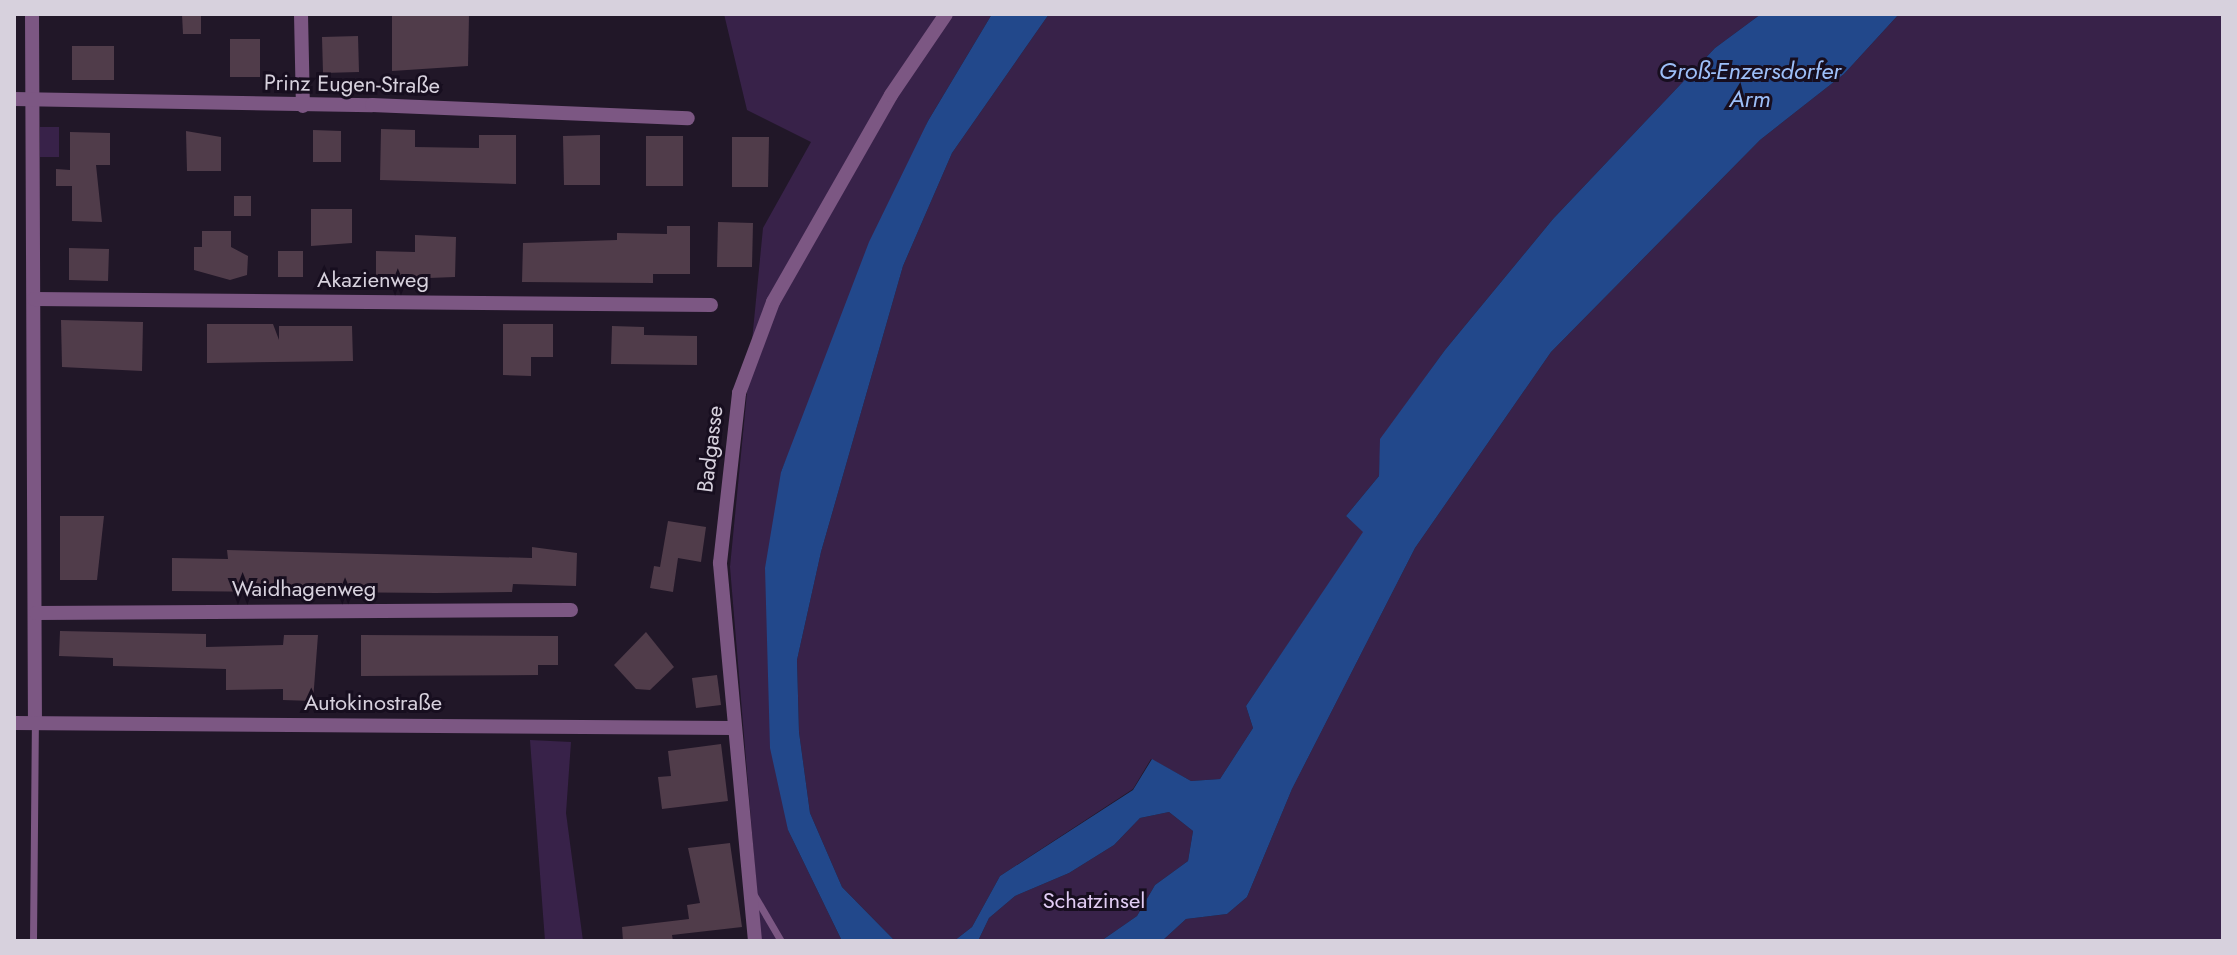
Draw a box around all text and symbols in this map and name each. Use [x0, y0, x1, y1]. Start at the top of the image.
water label: Groß-Enzersdorfer Arm [1659, 57, 1841, 113]
street label: Prinz Eugen-Straße [264, 69, 440, 99]
street label: Akazienweg [317, 267, 429, 293]
street label: Badgasse [692, 404, 728, 494]
street label: Waidhagenweg [232, 576, 376, 602]
street label: Autokinostraße [304, 690, 442, 716]
park label: Schatzinsel [1043, 888, 1145, 914]

